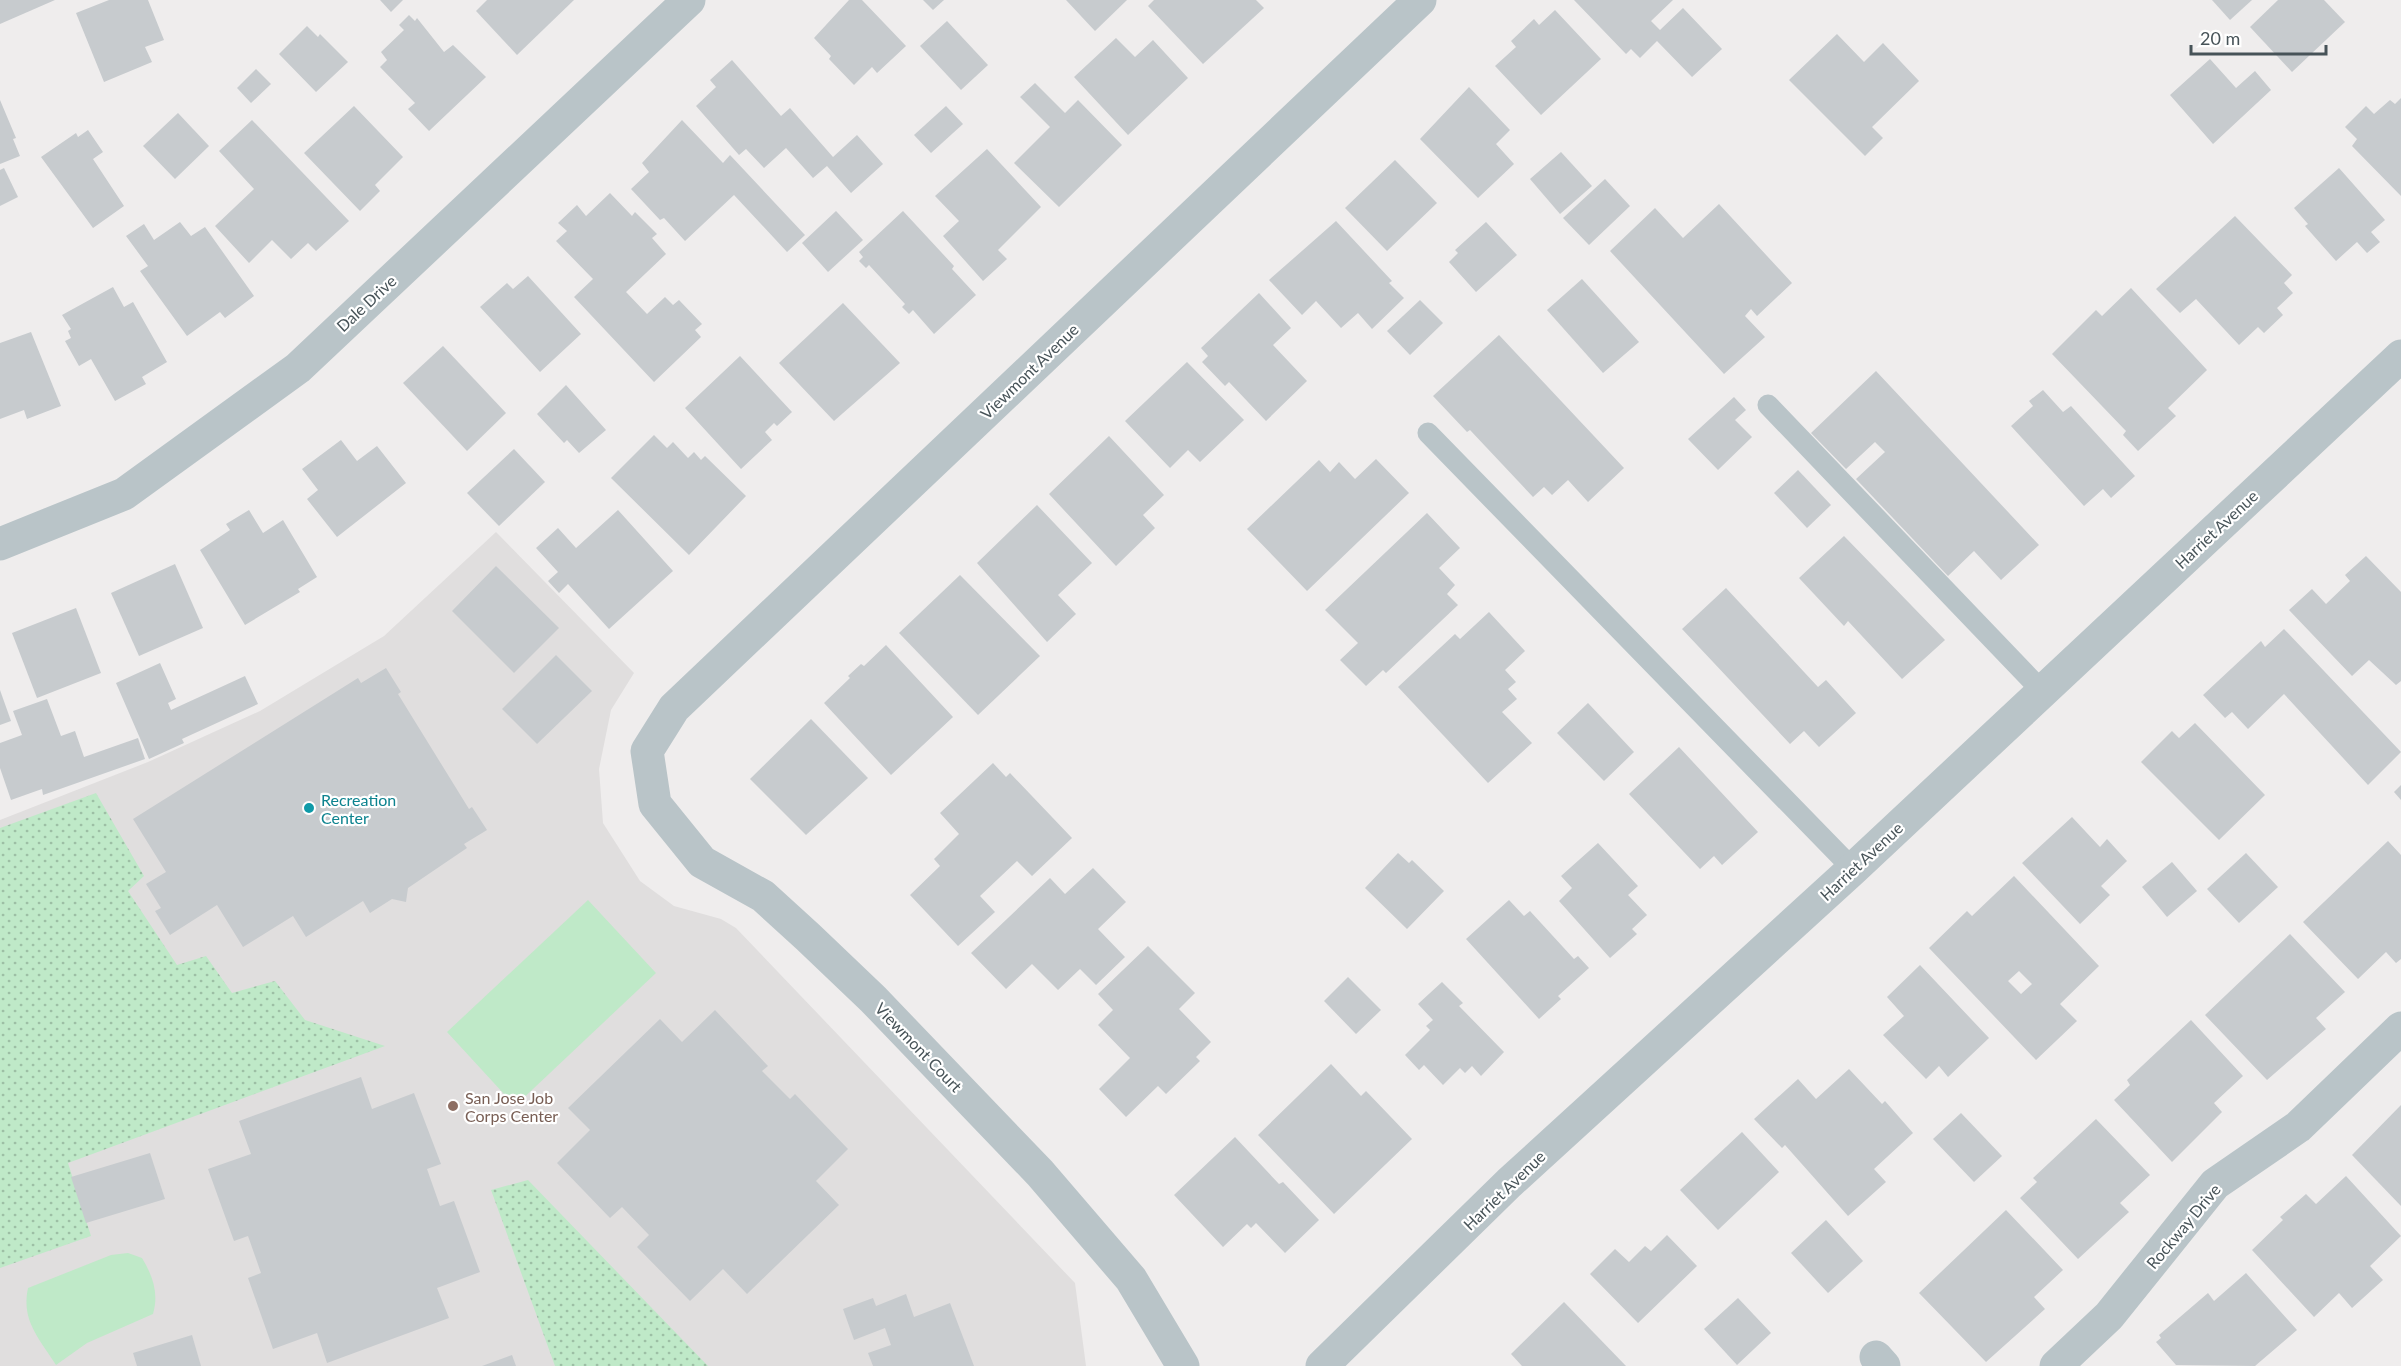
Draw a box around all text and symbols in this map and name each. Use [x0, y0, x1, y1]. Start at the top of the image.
scale bar [2191, 18, 2326, 56]
text: 20 m [2200, 27, 2240, 49]
street label: Dale Drive [332, 271, 400, 335]
street label: Viewmont Avenue [976, 319, 1082, 423]
street label: Harriet Avenue [2171, 486, 2261, 572]
place label: Recreation Center [321, 790, 396, 827]
marker: Recreation Center [302, 801, 316, 815]
street label: Harriet Avenue [1816, 818, 1906, 904]
street label: Viewmont Court [872, 998, 967, 1096]
place label: San Jose Job Corps Center [465, 1088, 558, 1125]
marker: San Jose Job Corps Center [446, 1099, 460, 1113]
street label: Harriet Avenue [1459, 1146, 1549, 1234]
street label: Rockway Drive [2142, 1180, 2224, 1272]

